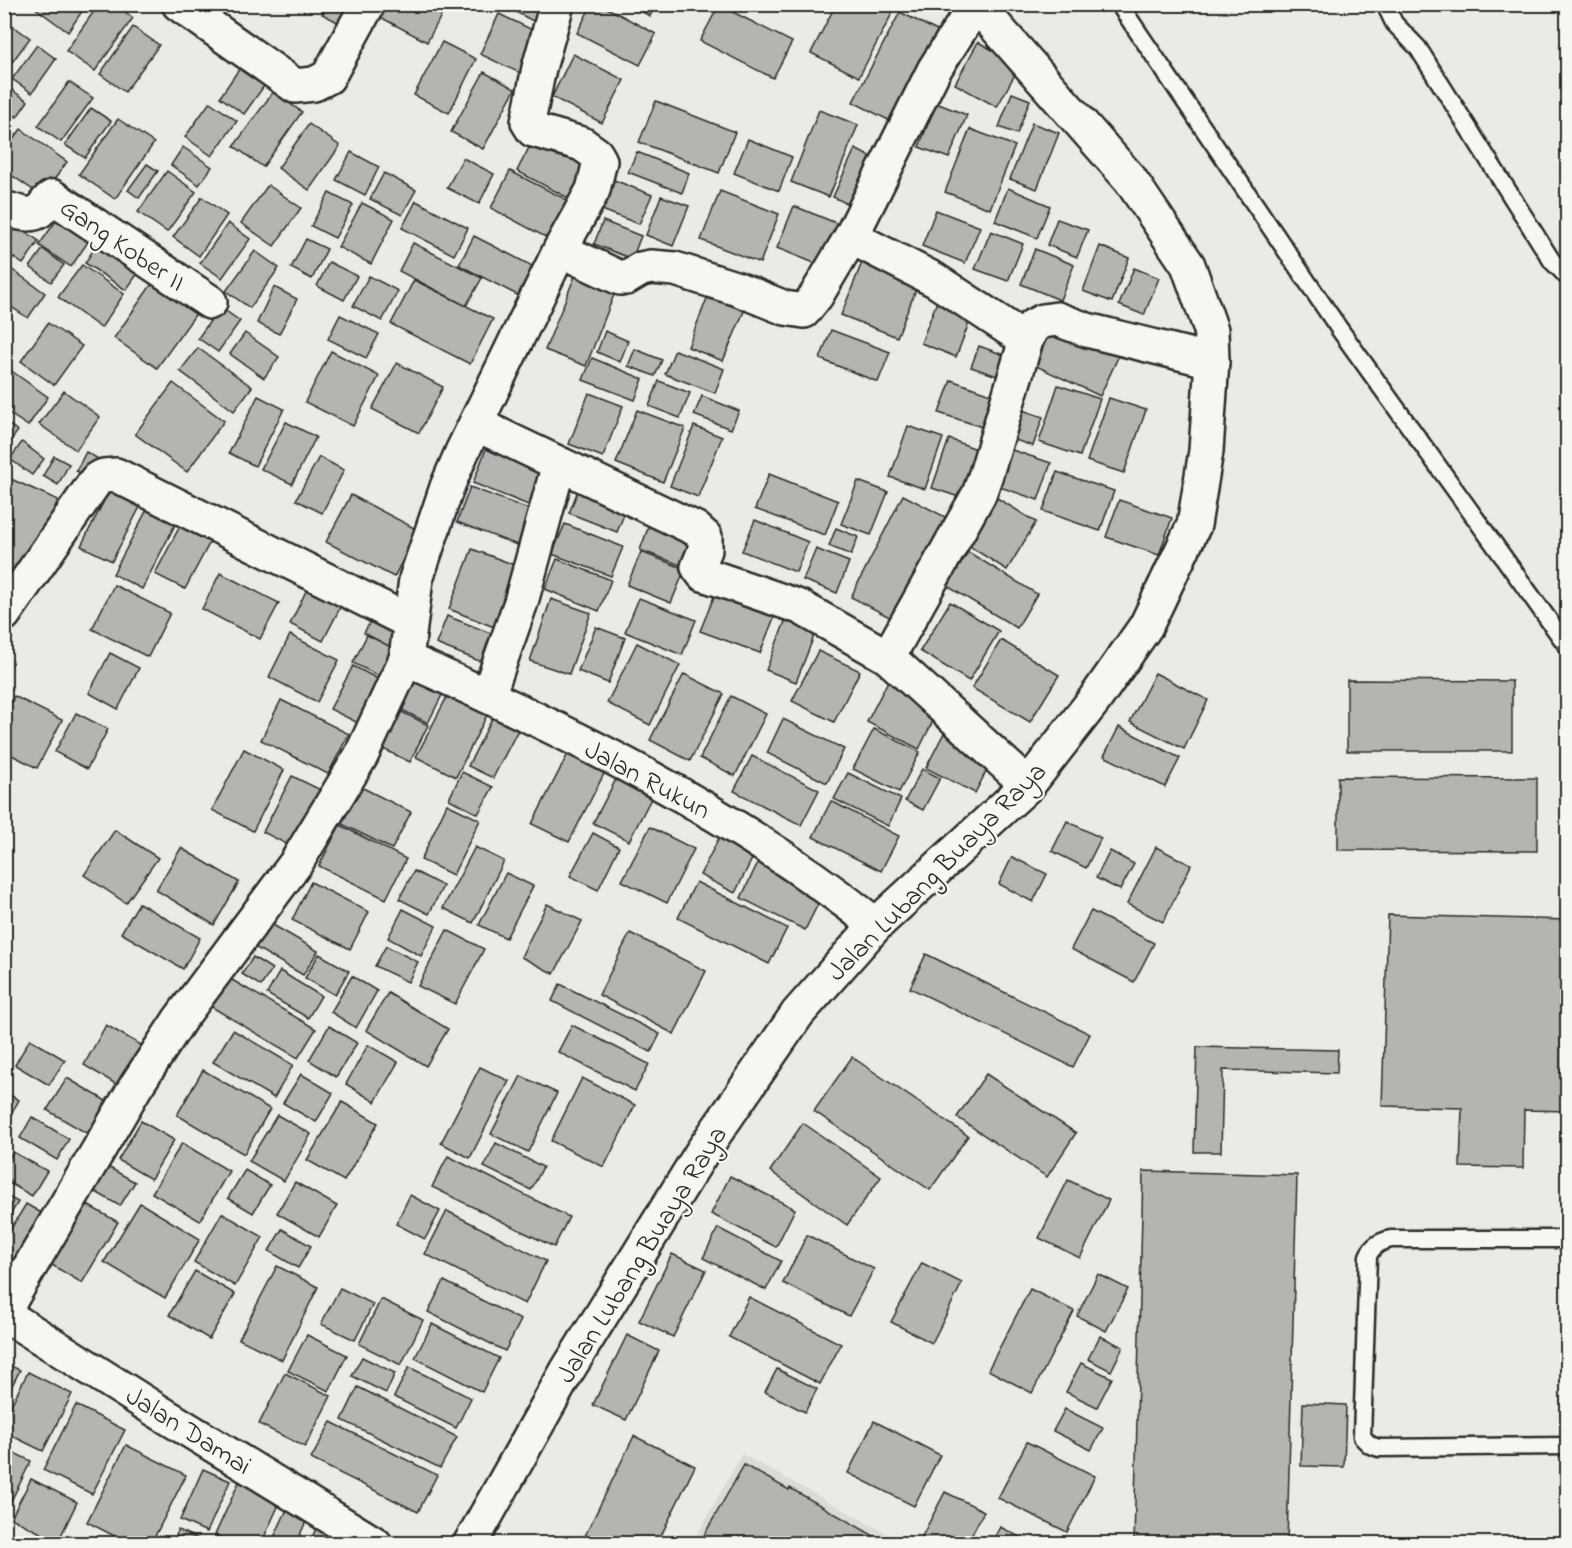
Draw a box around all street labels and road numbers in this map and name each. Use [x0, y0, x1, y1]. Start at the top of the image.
street label: Gang Kober II [51, 190, 192, 303]
street label: Jalan Rukun [577, 732, 717, 831]
street label: Jalan Lubang Buaya Raya [819, 754, 1057, 992]
street label: Jalan Lubang Buaya Raya [548, 1119, 738, 1392]
street label: Jalan Damai [117, 1378, 258, 1486]

